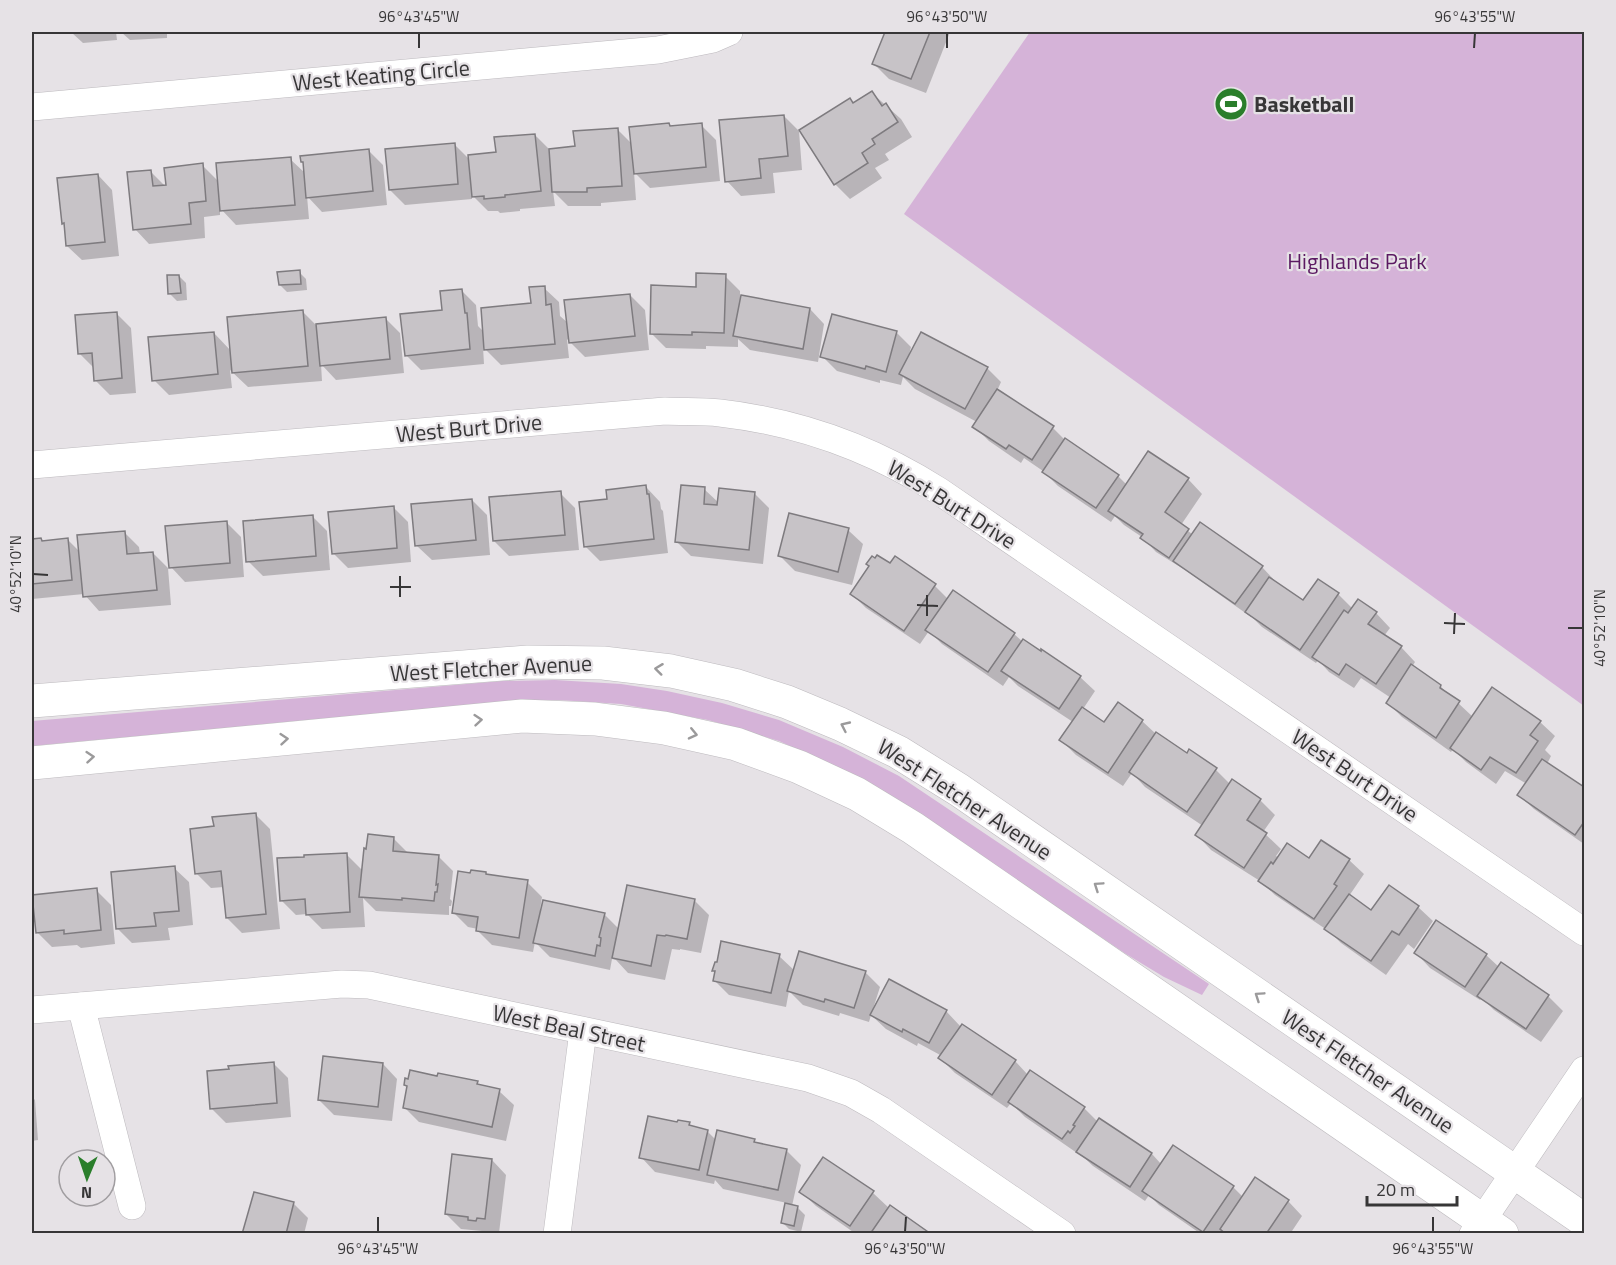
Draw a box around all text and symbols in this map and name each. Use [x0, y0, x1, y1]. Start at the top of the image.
text: 96°43'45"W [379, 5, 459, 28]
text: 96°43'50"W [907, 5, 987, 28]
text: 96°43'55"W [1435, 5, 1515, 28]
street label: West Keating Circle [291, 50, 471, 100]
sports icon: Basketball [1213, 86, 1249, 122]
place label: Basketball [1254, 87, 1354, 121]
park label: Highlands Park [1287, 244, 1427, 278]
street label: West Burt Drive [395, 405, 543, 451]
street label: West Burt Drive [881, 451, 1023, 557]
text: 40°52'10"N [4, 535, 27, 613]
text: 40°52'10"N [1588, 589, 1611, 667]
street label: West Fletcher Avenue [389, 646, 593, 690]
one-way arrow [654, 664, 663, 676]
one-way arrow [473, 714, 483, 727]
street label: West Burt Drive [1285, 720, 1425, 830]
one-way arrow [840, 722, 851, 734]
one-way arrow [687, 727, 697, 740]
street label: West Fletcher Avenue [871, 730, 1059, 868]
one-way arrow [279, 733, 288, 746]
one-way arrow [85, 751, 94, 764]
one-way arrow [1094, 882, 1105, 893]
one-way arrow [1255, 992, 1266, 1003]
street label: West Beal Street [490, 995, 649, 1061]
street label: West Fletcher Avenue [1275, 1000, 1461, 1142]
north arrow [57, 1148, 117, 1208]
scale bar [1367, 1169, 1457, 1207]
text: 20 m [1376, 1176, 1415, 1203]
text: N [81, 1181, 92, 1205]
text: 96°43'45"W [338, 1237, 418, 1260]
text: 96°43'50"W [865, 1237, 945, 1260]
text: 96°43'55"W [1393, 1237, 1473, 1260]

